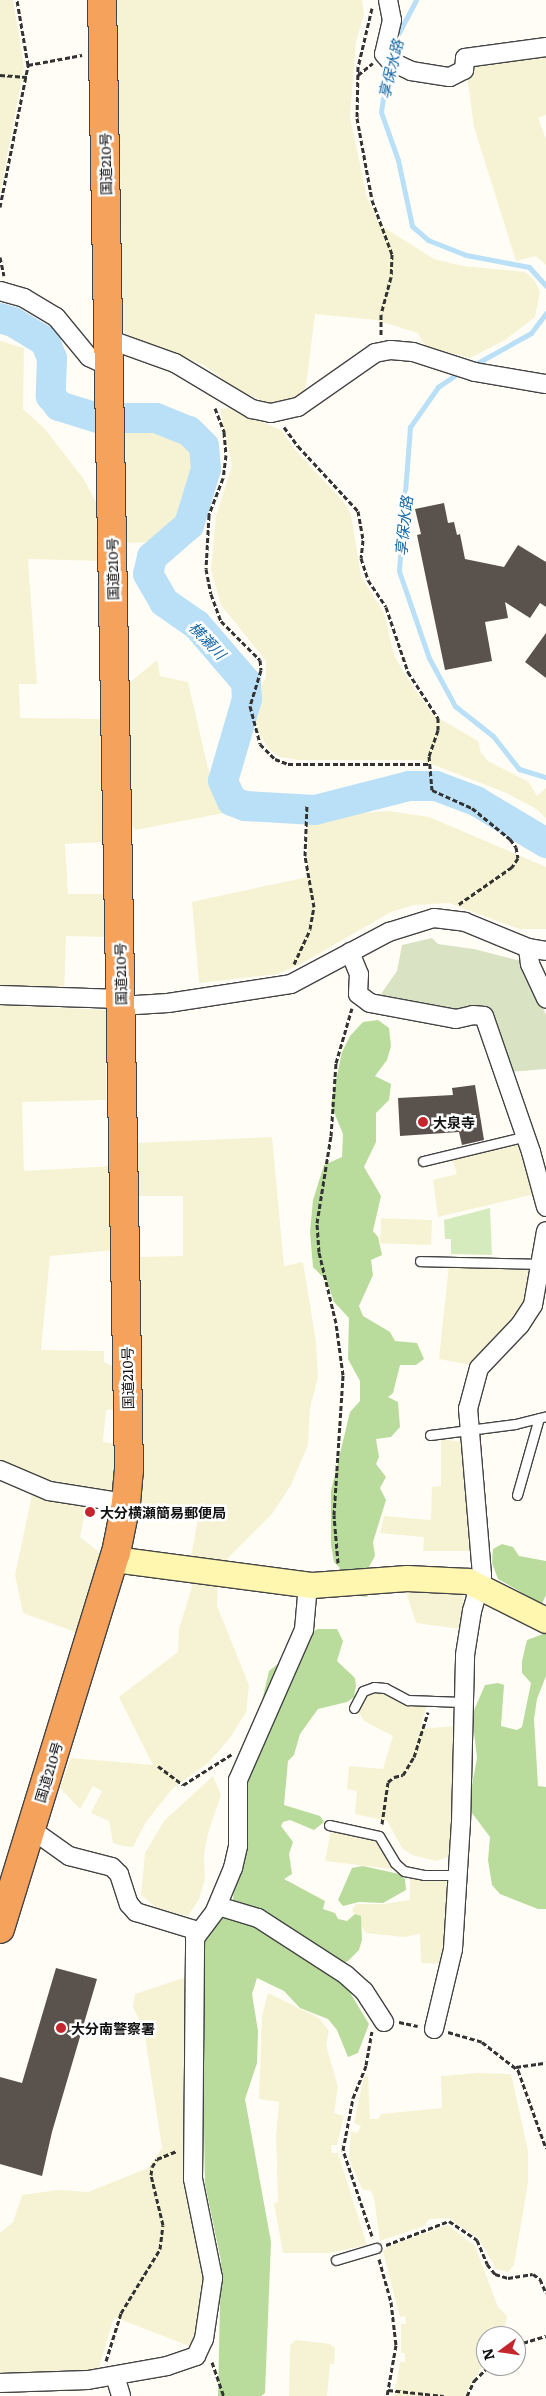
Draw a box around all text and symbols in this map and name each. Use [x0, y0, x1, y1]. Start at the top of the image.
water label: 享保水路 [374, 38, 406, 100]
street label: 国道210号 [96, 132, 114, 196]
water label: 享保水路 [391, 495, 415, 557]
street label: 国道210号 [103, 537, 121, 601]
water label: 横瀬川 [186, 618, 230, 662]
street label: 国道210号 [111, 942, 129, 1006]
place label: 大泉寺 [433, 1114, 475, 1130]
marker: 大泉寺 [417, 1116, 429, 1128]
street label: 国道210号 [118, 1346, 136, 1410]
place label: 大分横瀬簡易郵便局 [100, 1504, 226, 1520]
marker: 大分横瀬簡易郵便局 [84, 1506, 96, 1518]
street label: 国道210号 [31, 1739, 65, 1805]
place label: 大分南警察署 [71, 2020, 155, 2036]
marker: 大分南警察署 [55, 2022, 67, 2034]
north arrow [476, 2326, 526, 2376]
text: N [476, 2346, 499, 2363]

